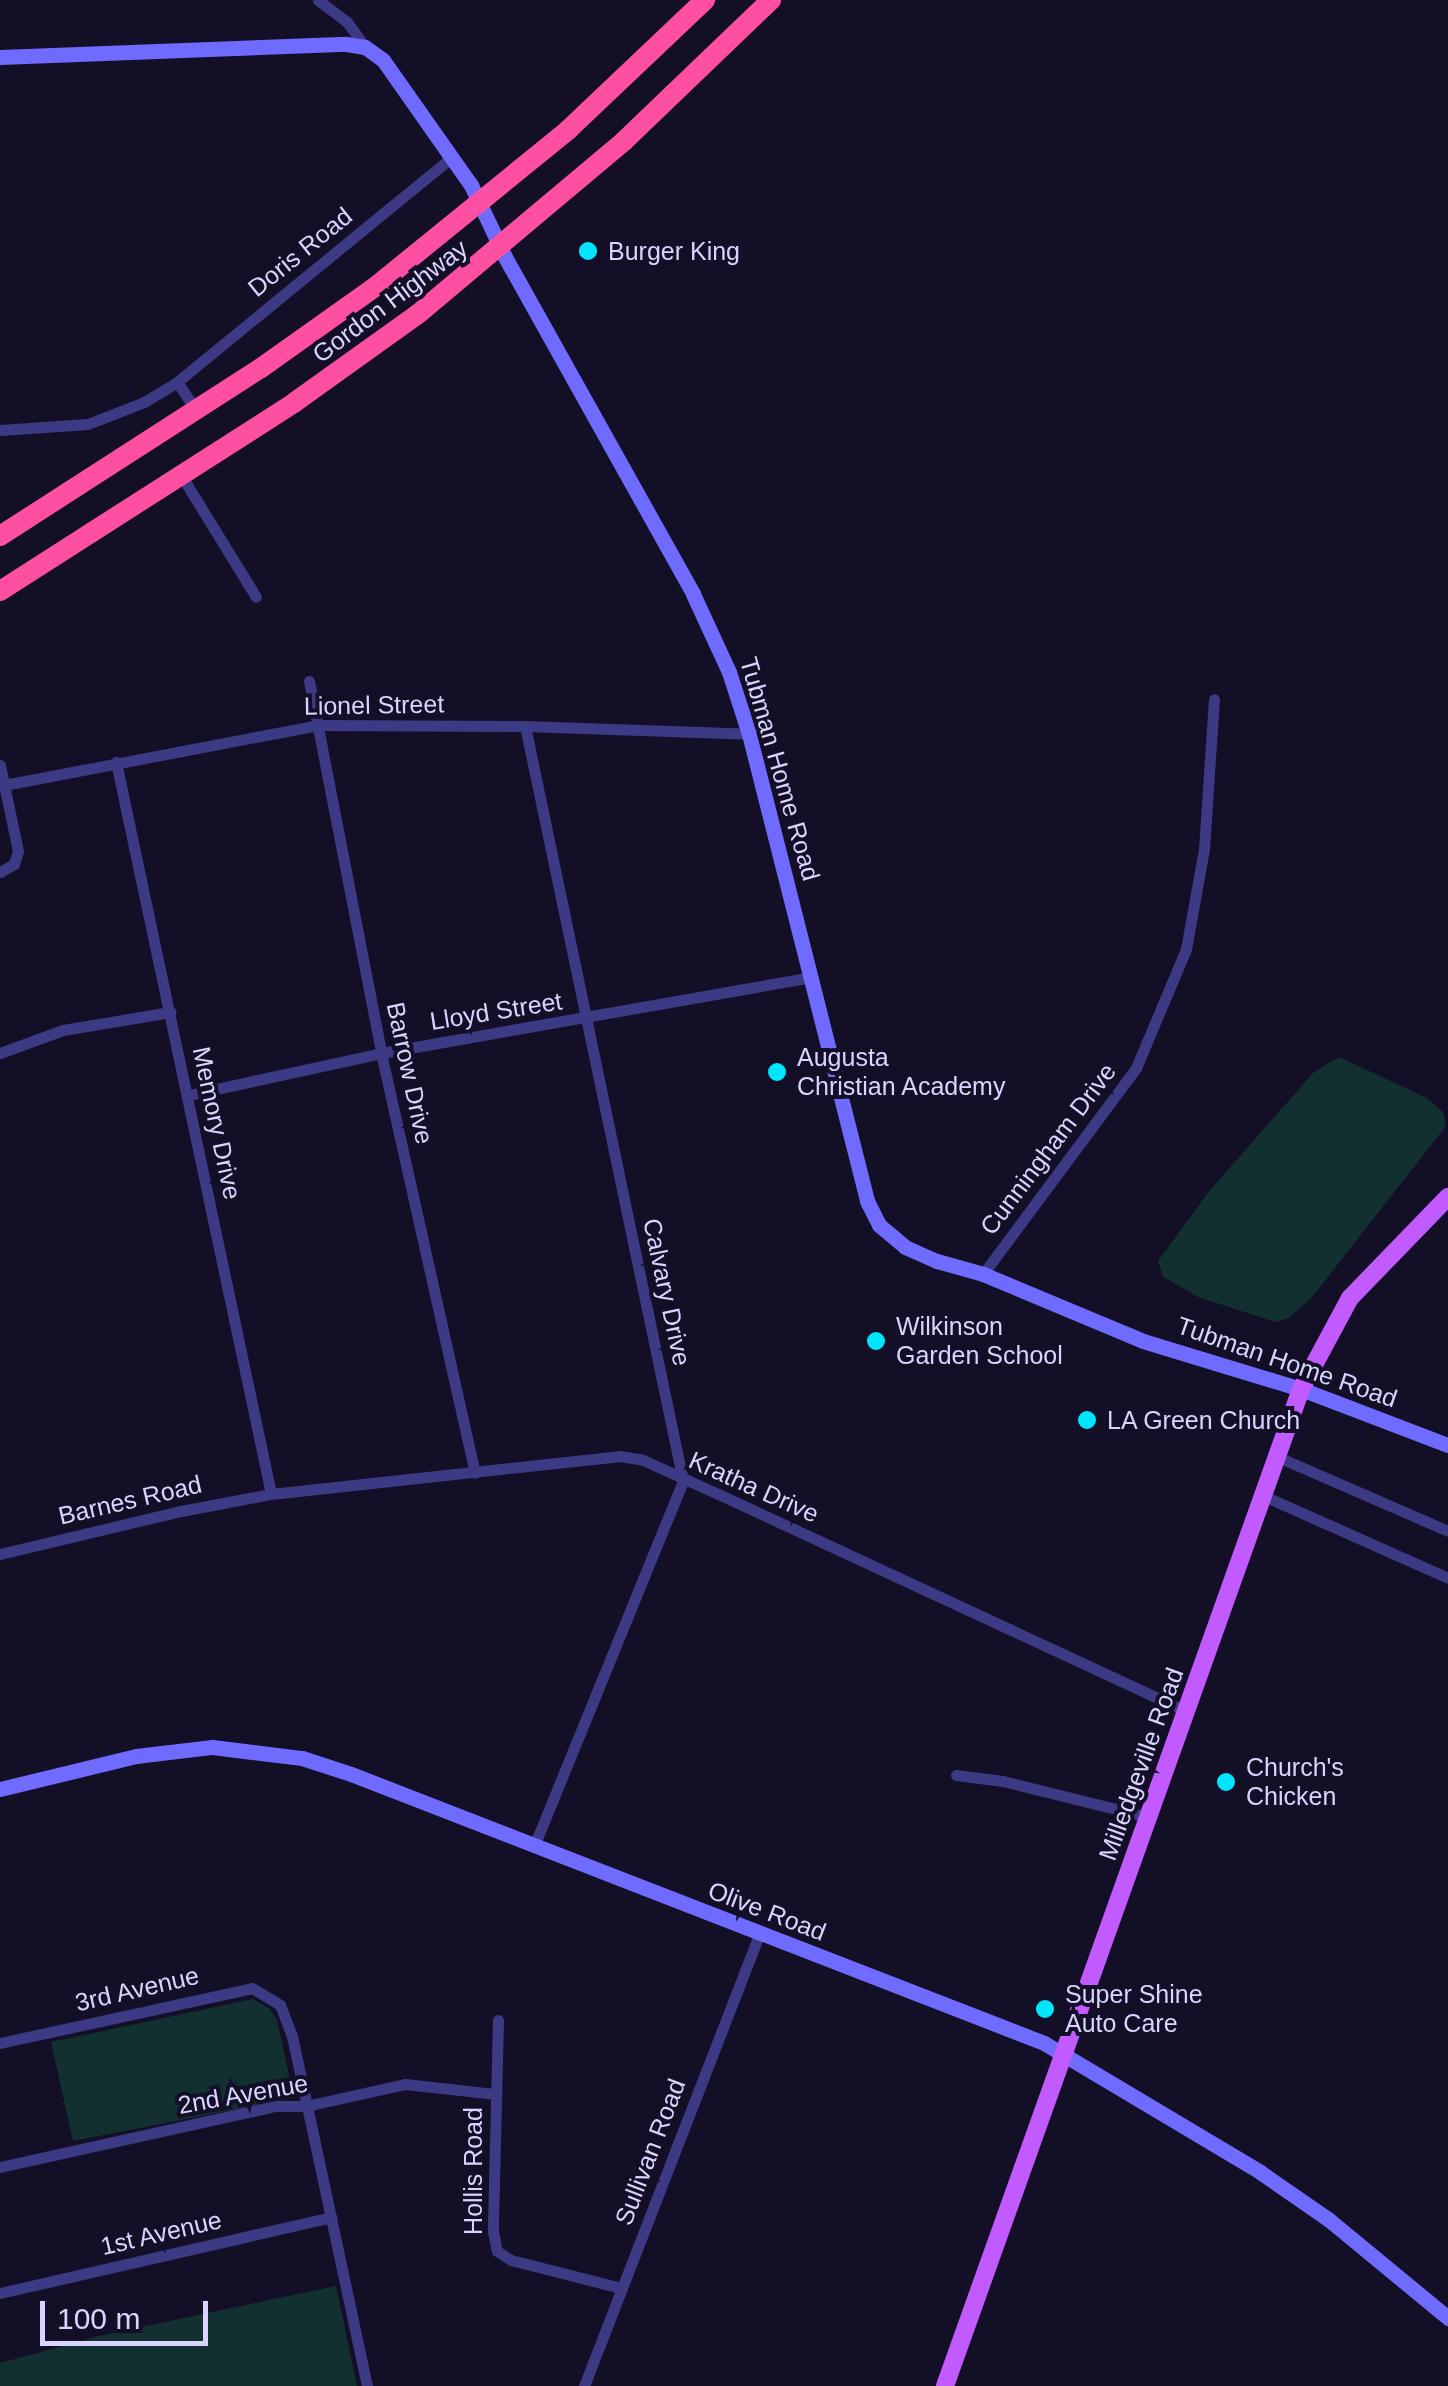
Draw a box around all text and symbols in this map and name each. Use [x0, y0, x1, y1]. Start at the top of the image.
street label: Doris Road [242, 201, 358, 303]
street label: Gordon Highway [307, 233, 473, 369]
place label: Burger King [608, 236, 740, 266]
marker: Burger King [577, 240, 599, 262]
street label: Tubman Home Road [734, 654, 826, 884]
street label: Lionel Street [304, 689, 444, 721]
street label: Lloyd Street [428, 986, 564, 1036]
street label: Barrow Drive [380, 999, 440, 1147]
place label: Augusta Christian Academy [797, 1043, 1007, 1102]
street label: Memory Drive [186, 1044, 248, 1202]
street label: Cunningham Drive [974, 1057, 1122, 1241]
marker: Augusta Christian Academy [766, 1061, 788, 1083]
street label: Calvary Drive [637, 1216, 697, 1368]
street label: Tubman Home Road [1173, 1310, 1401, 1414]
place label: Wilkinson Garden School [896, 1312, 1063, 1371]
marker: Wilkinson Garden School [865, 1330, 887, 1352]
place label: LA Green Church [1107, 1405, 1302, 1435]
marker: LA Green Church [1076, 1409, 1098, 1431]
street label: Kratha Drive [684, 1445, 824, 1529]
street label: Barnes Road [56, 1469, 204, 1531]
street label: Milledgeville Road [1092, 1664, 1190, 1864]
place label: Church's Chicken [1246, 1753, 1344, 1812]
marker: Church's Chicken [1215, 1771, 1237, 1793]
street label: Olive Road [704, 1875, 830, 1947]
street label: 3rd Avenue [72, 1960, 202, 2018]
place label: Super Shine Auto Care [1065, 1980, 1203, 2039]
marker: Super Shine Auto Care [1034, 1998, 1056, 2020]
street label: 2nd Avenue [175, 2068, 311, 2120]
street label: Sullivan Road [608, 2075, 692, 2229]
street label: Hollis Road [458, 2107, 488, 2235]
street label: 1st Avenue [97, 2204, 225, 2262]
scale bar [45, 2281, 212, 2343]
text: 100 m [57, 2302, 140, 2335]

